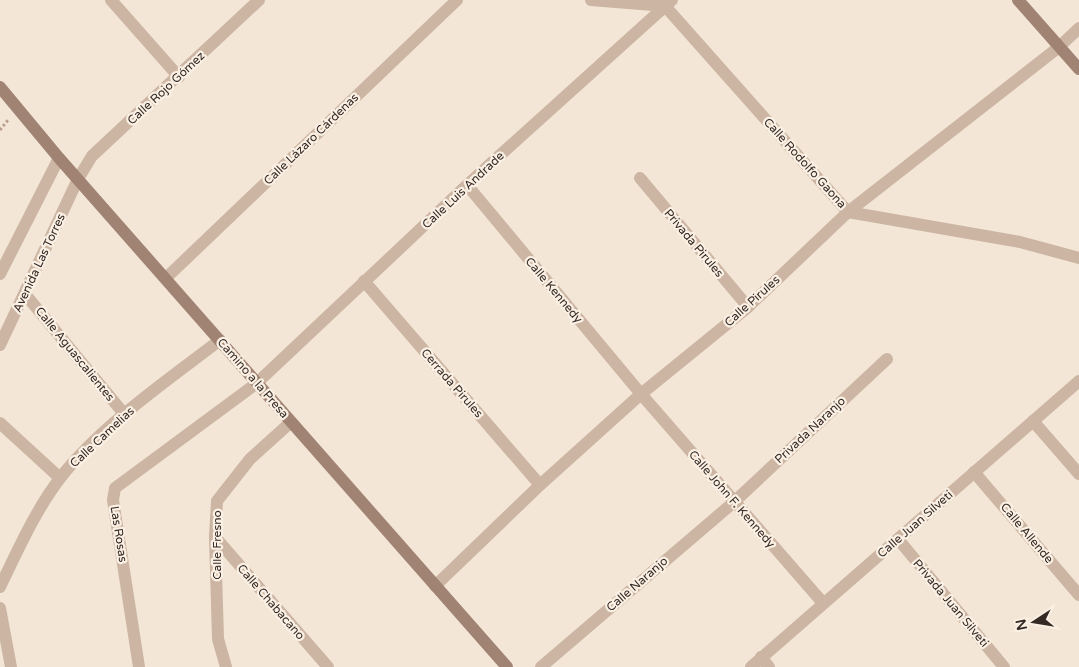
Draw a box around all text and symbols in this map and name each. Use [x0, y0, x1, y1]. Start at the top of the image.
street label: Calle Rojo Gómez [124, 49, 208, 127]
street label: Calle Lázaro Cárdenas [261, 90, 361, 188]
street label: Calle Rodolfo Gaona [761, 115, 849, 211]
street label: Calle Luis Andrade [419, 148, 507, 231]
street label: Privada Pirules [662, 206, 727, 280]
street label: Avenida Las Torres [10, 211, 68, 315]
street label: Calle Kennedy [523, 254, 586, 326]
street label: Calle Pirules [722, 272, 783, 329]
street label: Calle Aguascalientes [33, 304, 117, 404]
street label: Camino a la Presa [215, 335, 291, 421]
street label: Cerrada Pirules [418, 346, 486, 420]
street label: Privada Naranjo [772, 394, 848, 466]
street label: Calle Camelias [67, 404, 137, 470]
street label: Calle John F. Kennedy [686, 447, 778, 551]
street label: Calle Juan Silveti [875, 488, 955, 560]
street label: Calle Allende [998, 500, 1056, 566]
street label: Las Rosas [108, 505, 130, 563]
street label: Calle Fresno [210, 510, 224, 580]
street label: Calle Naranjo [604, 554, 670, 614]
street label: Privada Juan Silveti [910, 556, 992, 650]
street label: Calle Chabacano [234, 561, 308, 643]
north arrow [1009, 597, 1059, 647]
text: N [1012, 617, 1031, 632]

